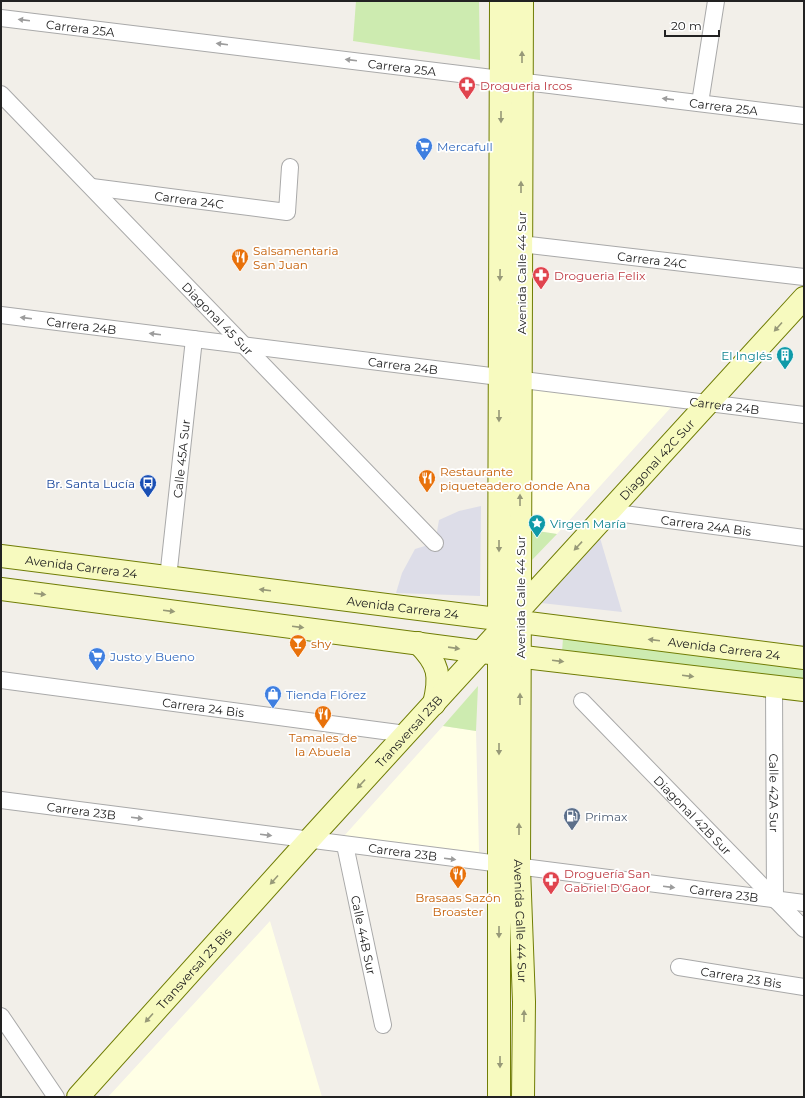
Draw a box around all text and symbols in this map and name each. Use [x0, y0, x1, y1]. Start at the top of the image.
scale bar [665, 12, 719, 38]
street label: Carrera 25A [45, 16, 116, 39]
one-way arrow [18, 17, 30, 23]
text: 20 m [671, 18, 702, 33]
one-way arrow [216, 41, 228, 48]
one-way arrow [519, 50, 525, 63]
street label: Carrera 25A [367, 55, 438, 79]
one-way arrow [345, 57, 357, 63]
pharmacy icon: Drogueria Ircos [457, 75, 477, 100]
place label: Drogueria Ircos [480, 78, 572, 93]
street label: Carrera 25A [688, 95, 759, 118]
one-way arrow [662, 96, 674, 102]
one-way arrow [498, 111, 504, 124]
supermarket icon: Mercafull [414, 136, 434, 161]
place label: Mercafull [437, 139, 493, 154]
one-way arrow [518, 180, 524, 193]
street label: Carrera 24C [154, 188, 225, 211]
street label: Avenida Calle 44 Sur [514, 211, 529, 335]
place label: Salsamentaria San Juan [253, 243, 338, 272]
restaurant icon: Salsamentaria San Juan [230, 247, 250, 272]
street label: Carrera 24C [616, 248, 688, 271]
pharmacy icon: Drogueria Felix [531, 265, 551, 290]
place label: Drogueria Felix [554, 268, 646, 283]
one-way arrow [497, 269, 503, 282]
street label: Diagonal 45 Sur [179, 279, 257, 358]
street label: Carrera 24B [46, 313, 117, 337]
one-way arrow [20, 315, 32, 321]
one-way arrow [773, 322, 782, 332]
one-way arrow [149, 331, 161, 337]
building icon: El Inglés [775, 345, 795, 370]
place label: El Inglés [721, 348, 772, 363]
street label: Carrera 24B [367, 353, 439, 377]
street label: Carrera 24B [689, 393, 760, 417]
one-way arrow [496, 410, 502, 423]
street label: Diagonal 42C Sur [616, 416, 697, 503]
street label: Calle 45A Sur [169, 418, 193, 499]
place label: Restaurante piqueteadero donde Ana [440, 464, 590, 493]
restaurant icon: Restaurante piqueteadero donde Ana [417, 468, 437, 493]
bus stop icon: Br. Santa Lucía [138, 473, 158, 498]
place label: Br. Santa Lucía [46, 476, 135, 491]
one-way arrow [517, 493, 523, 506]
street label: Carrera 24A Bis [660, 511, 752, 538]
place icon: Virgen María [527, 513, 547, 538]
place label: Virgen María [550, 516, 626, 531]
street label: Avenida Calle 44 Sur [513, 535, 528, 659]
one-way arrow [496, 540, 502, 553]
one-way arrow [573, 541, 582, 551]
street label: Avenida Carrera 24 [24, 552, 138, 581]
one-way arrow [259, 587, 271, 593]
one-way arrow [34, 591, 46, 597]
street label: Avenida Carrera 24 [346, 592, 460, 622]
one-way arrow [163, 608, 175, 614]
one-way arrow [292, 624, 304, 630]
bar icon: shy [288, 633, 308, 658]
street label: Avenida Carrera 24 [667, 633, 781, 662]
place label: shy [311, 636, 332, 651]
one-way arrow [648, 636, 660, 643]
one-way arrow [448, 645, 460, 651]
supermarket icon: Justo y Bueno [87, 646, 107, 671]
place label: Justo y Bueno [109, 649, 195, 664]
one-way arrow [552, 658, 564, 664]
one-way arrow [681, 673, 694, 679]
shop icon: Tienda Flórez [263, 684, 283, 709]
place label: Tienda Flórez [286, 687, 366, 702]
street label: Transversal 23B [372, 692, 445, 770]
one-way arrow [517, 692, 523, 705]
street label: Carrera 24 Bis [161, 694, 245, 720]
restaurant icon: Tamales de la Abuela [313, 704, 333, 729]
place label: Tamales de la Abuela [289, 730, 357, 759]
one-way arrow [496, 743, 502, 756]
street label: Calle 42A Sur [767, 753, 782, 833]
street label: Diagonal 42B Sur [651, 772, 735, 858]
one-way arrow [357, 779, 366, 788]
street label: Carrera 23B [46, 798, 117, 822]
fuel station icon: Primax [562, 806, 582, 831]
place label: Primax [585, 809, 628, 824]
one-way arrow [131, 815, 143, 821]
one-way arrow [516, 822, 522, 835]
one-way arrow [260, 831, 272, 838]
street label: Carrera 23B [367, 840, 438, 863]
one-way arrow [444, 856, 456, 862]
street label: Avenida Calle 44 Sur [511, 859, 531, 983]
restaurant icon: Brasaas Sazón Broaster [448, 864, 468, 889]
place label: Droguería San Gabriel D'Gaor [564, 866, 651, 895]
pharmacy icon: Droguería San Gabriel D'Gaor [541, 870, 561, 895]
one-way arrow [269, 874, 278, 885]
street label: Carrera 23B [689, 881, 759, 905]
one-way arrow [663, 884, 675, 890]
place label: Brasaas Sazón Broaster [415, 890, 501, 919]
street label: Calle 44B Sur [348, 894, 380, 976]
street label: Transversal 23 Bis [153, 924, 234, 1012]
one-way arrow [496, 926, 502, 939]
street label: Carrera 23 Bis [700, 963, 783, 991]
one-way arrow [521, 1009, 527, 1022]
one-way arrow [144, 1013, 154, 1023]
one-way arrow [496, 1056, 503, 1068]

